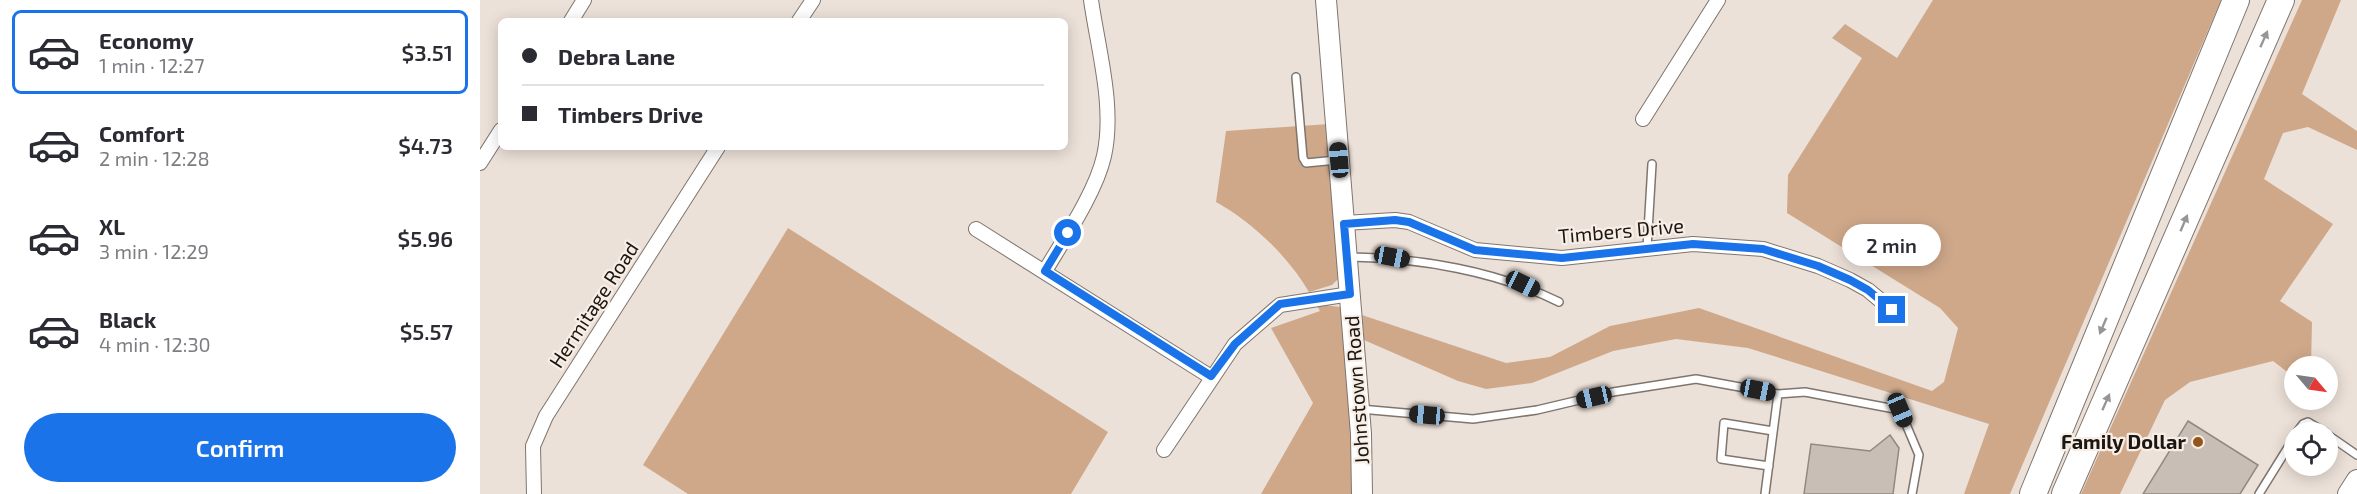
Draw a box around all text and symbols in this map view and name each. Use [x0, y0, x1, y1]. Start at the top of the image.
icon: car [27, 25, 81, 79]
text: Economy [99, 27, 194, 53]
one-way arrow [2259, 29, 2269, 47]
text: $3.51 [402, 39, 453, 65]
text: Debra Lane [558, 43, 675, 69]
text: 1 min · 12:27 [99, 53, 205, 77]
text: Timbers Drive [558, 101, 703, 127]
icon: car [27, 118, 81, 172]
text: Comfort [99, 120, 184, 146]
text: $4.73 [398, 132, 453, 158]
car [1328, 141, 1350, 179]
text: 2 min · 12:28 [99, 146, 210, 170]
icon: car [27, 211, 81, 265]
text: XL [99, 213, 125, 239]
street label: Timbers Drive [1557, 213, 1685, 247]
one-way arrow [2179, 215, 2188, 232]
route start [1054, 219, 1081, 246]
callout: 2 min [1842, 223, 1942, 265]
text: $5.96 [398, 225, 453, 251]
text: 2 min [1866, 233, 1917, 257]
street label: Hermitage Road [543, 237, 643, 372]
text: 3 min · 12:29 [99, 239, 209, 263]
car [1373, 245, 1411, 269]
car [1503, 268, 1543, 300]
route end [1878, 296, 1905, 323]
icon: car [27, 304, 81, 358]
text: Black [99, 306, 156, 332]
street label: Johnstown Road [1339, 315, 1373, 465]
text: $5.57 [400, 318, 453, 344]
one-way arrow [2098, 318, 2108, 336]
text: 4 min · 12:30 [99, 332, 211, 356]
north arrow [2284, 356, 2338, 410]
map controls [2284, 356, 2338, 476]
car [1739, 378, 1777, 402]
car [1574, 384, 1614, 410]
car [1885, 390, 1915, 430]
one-way arrow [2101, 393, 2111, 411]
car [1408, 404, 1446, 426]
button: Confirm [24, 413, 456, 482]
button: locate [2284, 422, 2338, 476]
place label: Family Dollar [2061, 429, 2186, 454]
marker: Family Dollar [2191, 435, 2205, 449]

